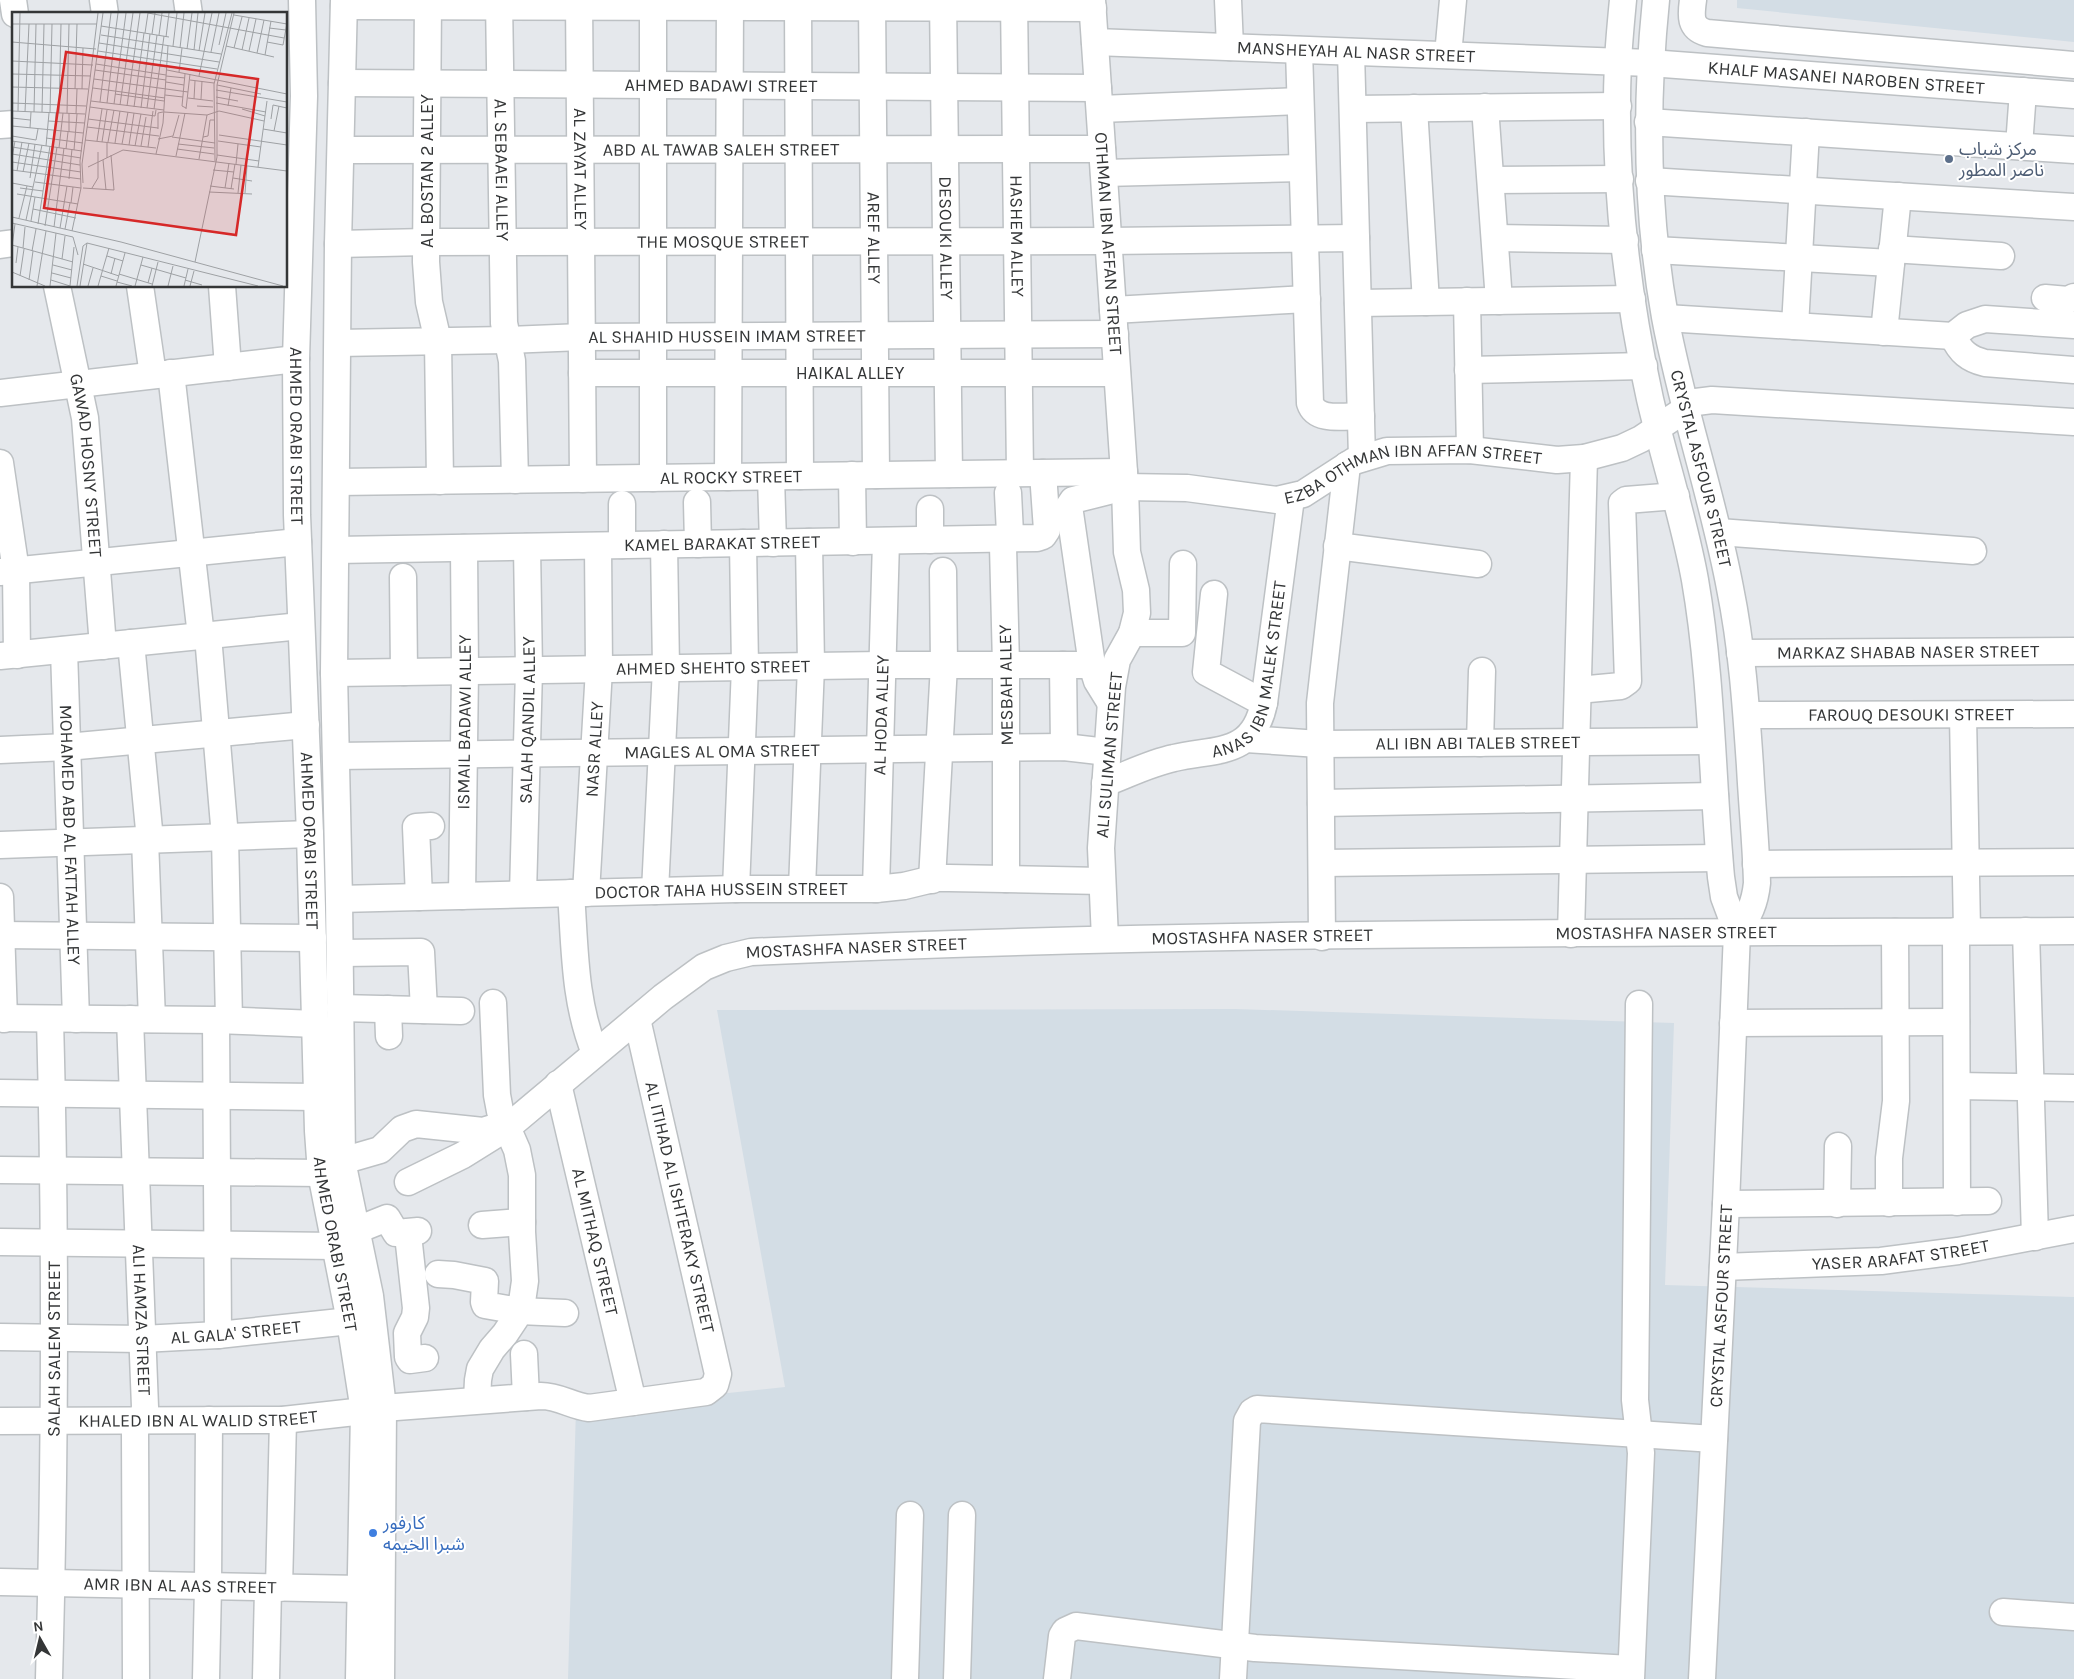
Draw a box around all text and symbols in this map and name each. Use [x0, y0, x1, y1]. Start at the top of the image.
inset map [12, 12, 288, 288]
street label: MANSHEYAH AL NASR STREET [1236, 36, 1475, 67]
street label: KHALF MASANEI NAROBEN STREET [1707, 56, 1985, 99]
street label: AHMED BADAWI STREET [625, 74, 817, 97]
street label: AL BOSTAN 2 ALLEY [416, 94, 438, 248]
street label: AL SEBAAEI ALLEY [490, 99, 514, 242]
street label: AL ZAYAT ALLEY [569, 108, 592, 230]
street label: OTHMAN IBN AFFAN STREET [1090, 131, 1127, 355]
street label: ABD AL TAWAB SALEH STREET [603, 138, 839, 161]
place label: مركز شباب ناصر المطور [1958, 138, 2044, 181]
marker: مركز شباب ناصر المطور [1943, 153, 1955, 165]
street label: HASHEM ALLEY [1005, 175, 1029, 297]
street label: DESOUKI ALLEY [934, 176, 958, 300]
street label: AREF ALLEY [863, 192, 885, 284]
street label: THE MOSQUE STREET [637, 230, 809, 253]
street label: AL SHAHID HUSSEIN IMAM STREET [588, 324, 866, 348]
street label: AHMED ORABI STREET [285, 347, 308, 525]
street label: HAIKAL ALLEY [796, 362, 904, 384]
street label: CRYSTAL ASFOUR STREET [1666, 367, 1737, 569]
street label: GAWAD HOSNY STREET [65, 371, 107, 558]
street label: EZBA OTHMAN IBN AFFAN STREET [1282, 439, 1543, 509]
street label: AL ROCKY STREET [660, 465, 802, 489]
street label: KAMEL BARAKAT STREET [624, 531, 820, 556]
street label: ANAS IBN MALEK STREET [1210, 580, 1291, 762]
street label: MESBAH ALLEY [994, 624, 1018, 746]
street label: ISMAIL BADAWI ALLEY [452, 634, 476, 810]
street label: SALAH QANDIL ALLEY [514, 636, 540, 804]
street label: MARKAZ SHABAB NASER STREET [1777, 640, 2039, 664]
street label: AL HODA ALLEY [868, 654, 894, 776]
street label: AHMED SHEHTO STREET [616, 655, 810, 680]
street label: ALI SULIMAN STREET [1091, 671, 1127, 839]
street label: NASR ALLEY [581, 701, 608, 798]
street label: FAROUQ DESOUKI STREET [1808, 703, 2014, 726]
street label: MOHAMED ABD AL FATTAH ALLEY [55, 704, 85, 966]
street label: ALI IBN ABI TALEB STREET [1375, 731, 1580, 755]
street label: MAGLES AL OMA STREET [624, 739, 820, 763]
street label: AHMED ORABI STREET [296, 751, 324, 930]
street label: DOCTOR TAHA HUSSEIN STREET [594, 878, 848, 904]
street label: MOSTASHFA NASER STREET [1555, 921, 1777, 944]
street label: MOSTASHFA NASER STREET [1151, 924, 1373, 949]
street label: MOSTASHFA NASER STREET [745, 932, 967, 963]
street label: AL ITIHAD AL ISHTERAKY STREET [640, 1079, 720, 1335]
street label: AHMED ORABI STREET [309, 1156, 362, 1333]
street label: AL MITHAQ STREET [567, 1166, 623, 1318]
street label: CRYSTAL ASFOUR STREET [1705, 1204, 1737, 1408]
street label: YASER ARAFAT STREET [1811, 1234, 1991, 1275]
street label: ALI HAMZA STREET [128, 1244, 156, 1396]
street label: SALAH SALEM STREET [42, 1261, 65, 1437]
street label: AL GALA' STREET [170, 1315, 302, 1348]
street label: KHALED IBN AL WALID STREET [78, 1405, 319, 1432]
place label: كارفور شبرا الخيمه [382, 1512, 465, 1555]
marker: كارفور شبرا الخيمه [367, 1527, 379, 1539]
street label: AMR IBN AL AAS STREET [83, 1573, 277, 1598]
north arrow [15, 1614, 65, 1664]
text: N [32, 1618, 44, 1636]

